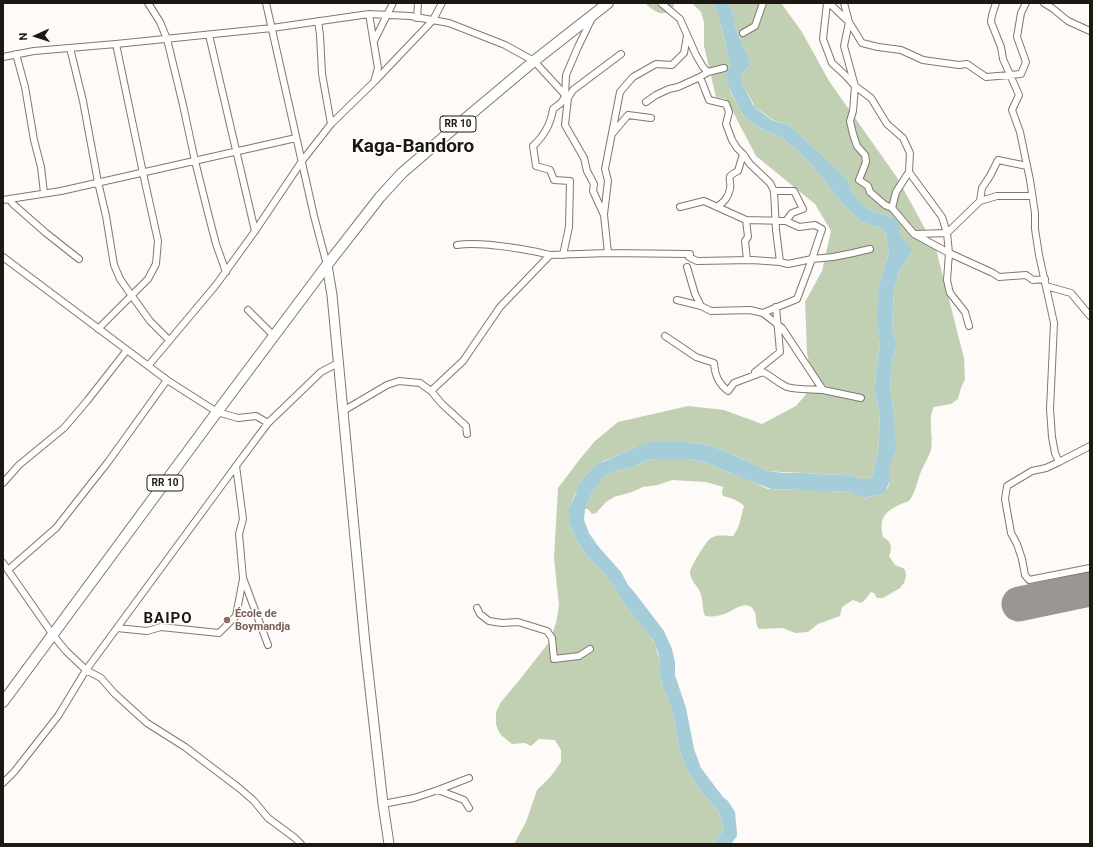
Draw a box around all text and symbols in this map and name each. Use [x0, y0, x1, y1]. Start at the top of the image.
north arrow [16, 16, 56, 56]
text: N [17, 32, 30, 41]
road number: RR 10 [440, 116, 476, 132]
district label: Kaga-Bandoro [352, 136, 474, 158]
road number: RR 10 [147, 475, 183, 491]
place label: École de Boymandja [235, 607, 290, 633]
district label: BAIPO [143, 610, 193, 628]
marker: École de Boymandja [222, 615, 232, 625]

